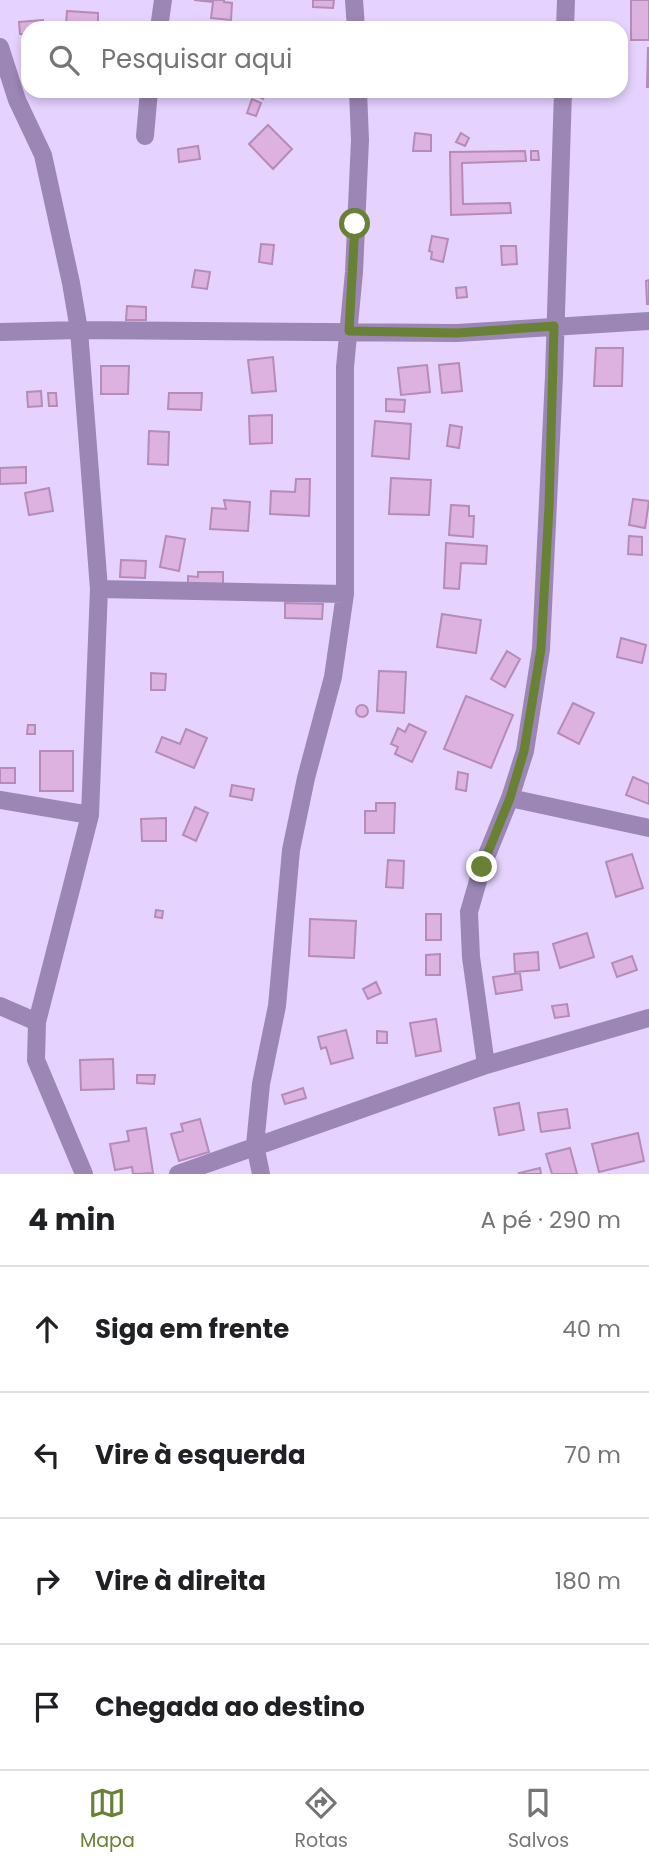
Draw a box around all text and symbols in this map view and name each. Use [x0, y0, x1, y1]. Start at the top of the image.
search box [21, 21, 628, 98]
icon: search [45, 41, 83, 79]
text: Pesquisar aqui [101, 41, 292, 77]
route start [339, 208, 370, 239]
route end [466, 851, 497, 882]
text: 4 min [28, 1198, 116, 1241]
text: A pé · 290 m [480, 1204, 621, 1236]
icon: ahead [28, 1310, 66, 1348]
text: Siga em frente [95, 1311, 289, 1347]
text: 40 m [562, 1313, 621, 1345]
icon: left [28, 1436, 66, 1474]
text: Vire à esquerda [95, 1437, 306, 1473]
text: 70 m [564, 1439, 621, 1471]
icon: right [28, 1562, 66, 1600]
text: Vire à direita [95, 1563, 266, 1599]
text: 180 m [555, 1565, 621, 1597]
icon: arrive [28, 1688, 66, 1726]
text: Chegada ao destino [95, 1689, 365, 1725]
tab: Mapa [80, 1784, 135, 1855]
tab: Rotas [295, 1784, 348, 1855]
tab: Salvos [508, 1784, 569, 1855]

